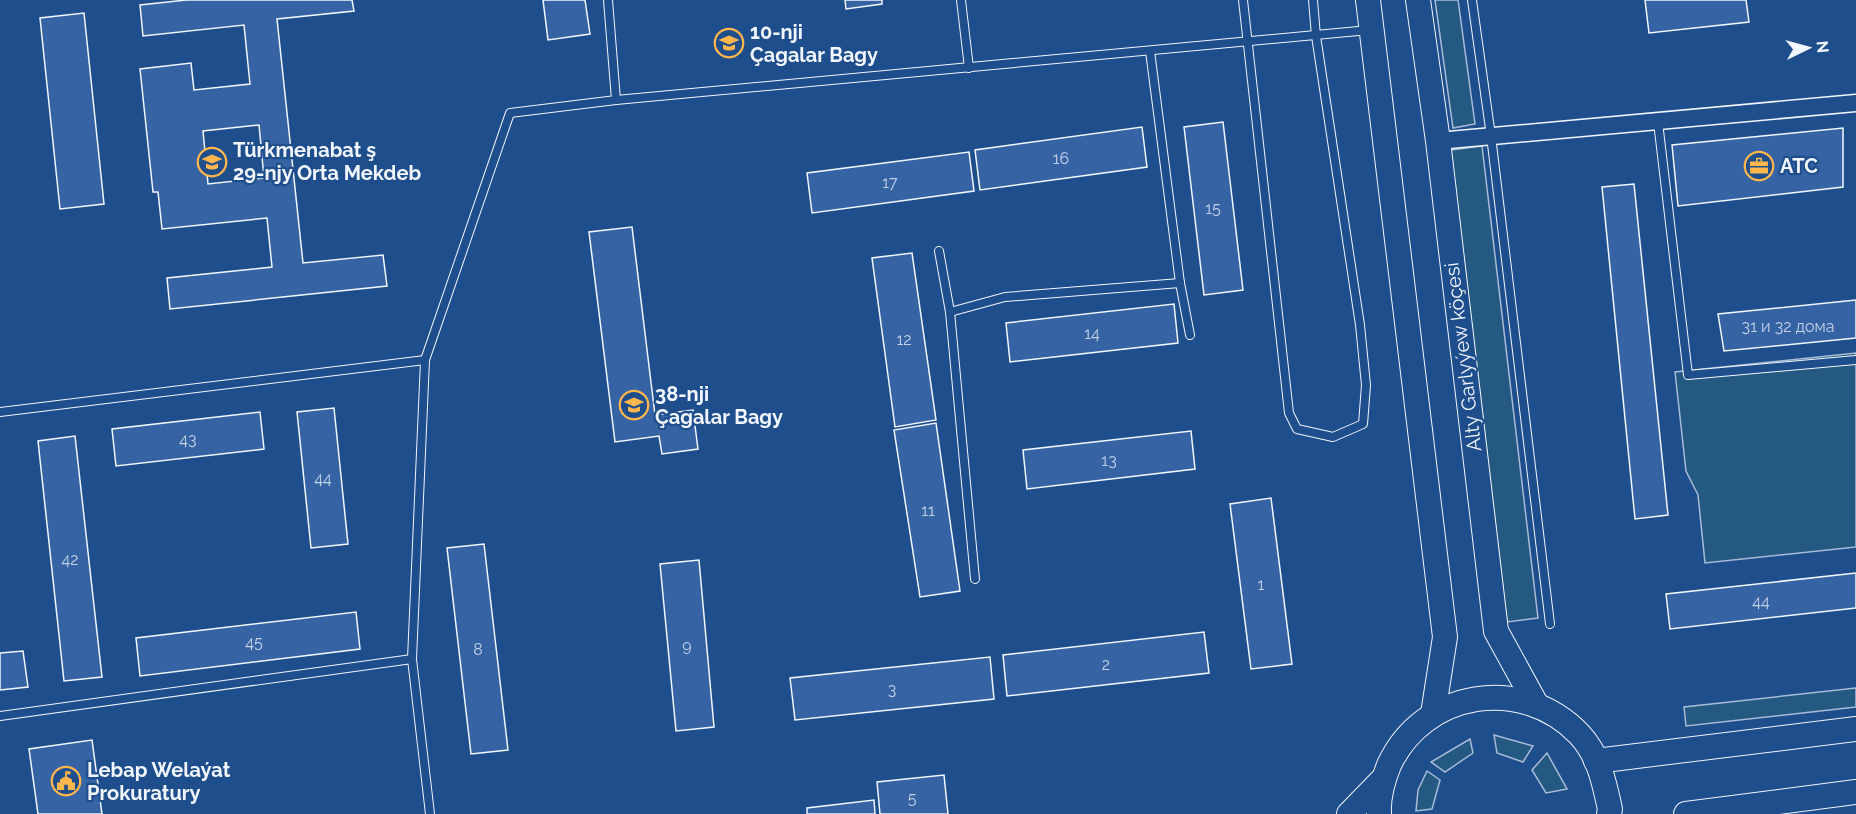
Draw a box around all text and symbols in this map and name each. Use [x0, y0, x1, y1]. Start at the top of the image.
north arrow [1778, 18, 1838, 78]
place label: 10-nji Çagalar Bagy [750, 20, 878, 67]
school or university icon: 10-nji Çagalar Bagy [713, 27, 745, 59]
text: N [1812, 40, 1832, 54]
place label: Türkmenabat ş 29-njy Orta Mekdeb [233, 138, 421, 185]
school or university icon: Türkmenabat ş 29-njy Orta Mekdeb [196, 146, 228, 178]
house number: 16 [1053, 149, 1069, 168]
office icon: АТС [1743, 150, 1775, 182]
place label: АТС [1780, 154, 1818, 178]
house number: 17 [882, 173, 898, 192]
house number: 15 [1205, 199, 1221, 218]
street label: Alty Garlyýew köçesi [1439, 261, 1487, 453]
house number: 31 и 32 дома [1742, 317, 1834, 336]
house number: 14 [1084, 324, 1100, 343]
house number: 12 [896, 330, 912, 349]
place label: 38-nji Çagalar Bagy [655, 382, 783, 429]
school or university icon: 38-nji Çagalar Bagy [618, 389, 650, 421]
house number: 43 [179, 430, 197, 449]
house number: 13 [1101, 451, 1117, 470]
house number: 44 [314, 469, 332, 488]
house number: 11 [921, 501, 935, 520]
house number: 42 [61, 550, 79, 569]
house number: 1 [1258, 575, 1265, 594]
house number: 44 [1752, 592, 1770, 611]
house number: 45 [245, 633, 263, 652]
house number: 9 [682, 636, 692, 655]
house number: 8 [473, 640, 483, 659]
house number: 2 [1102, 655, 1110, 674]
house number: 3 [888, 680, 896, 699]
place label: Lebap Welaýat Prokuratury [87, 758, 231, 805]
public building icon: Lebap Welaýat Prokuratury [50, 765, 82, 797]
house number: 5 [908, 789, 917, 808]

